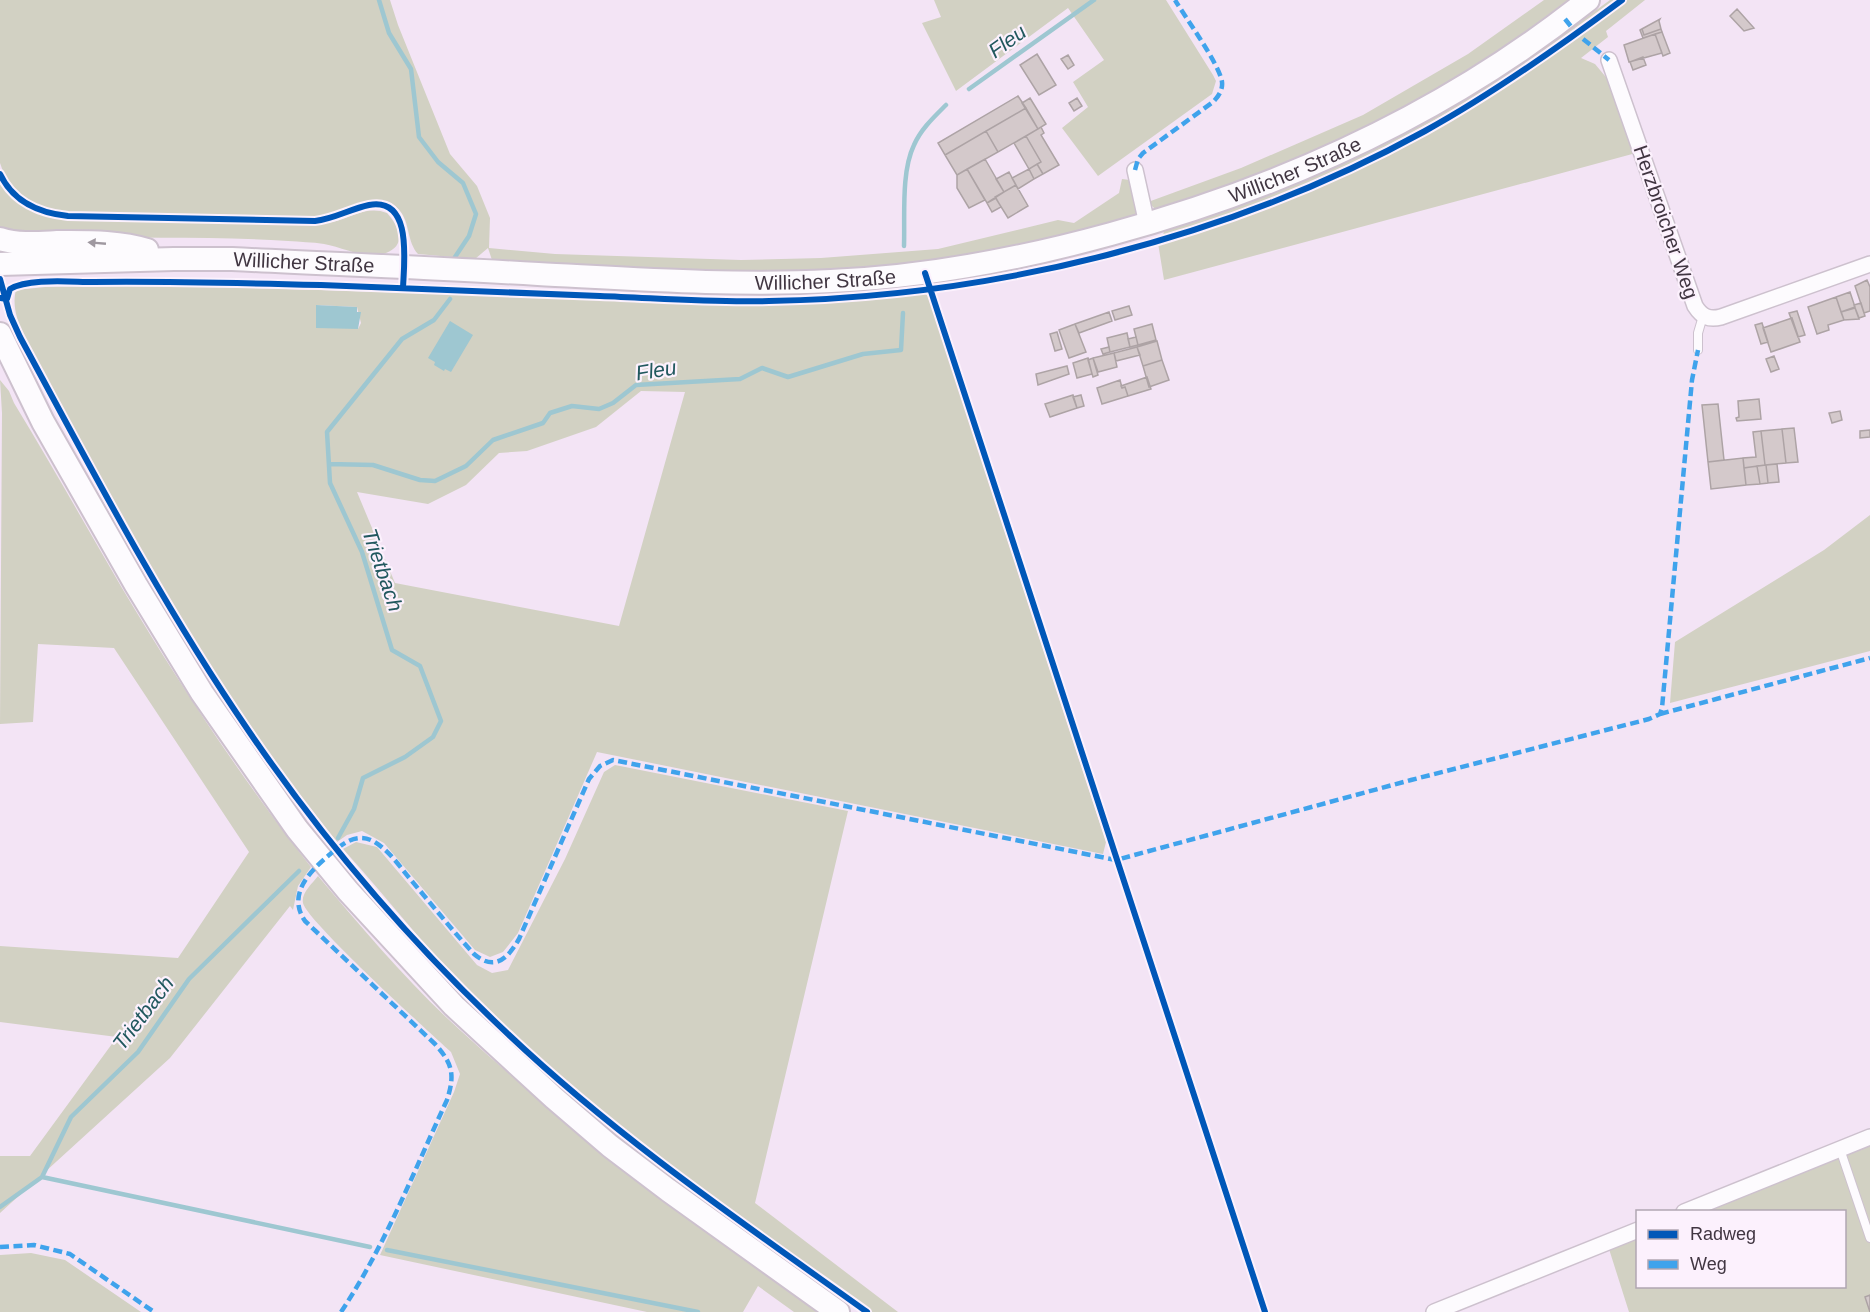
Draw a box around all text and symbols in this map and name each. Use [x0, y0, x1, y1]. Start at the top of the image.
water label: Fleu [984, 20, 1031, 62]
street label: Willicher Straße [1226, 132, 1364, 207]
street label: Herzbroicher Weg [1629, 142, 1703, 302]
one-way arrow [87, 238, 106, 248]
street label: Willicher Straße [233, 248, 375, 277]
street label: Willicher Straße [755, 265, 897, 294]
water label: Fleu [634, 355, 678, 385]
water label: Trietbach [358, 526, 408, 614]
water label: Trietbach [108, 972, 178, 1054]
legend [1636, 1210, 1846, 1288]
text: Radweg [1690, 1224, 1756, 1244]
text: Weg [1690, 1254, 1727, 1274]

